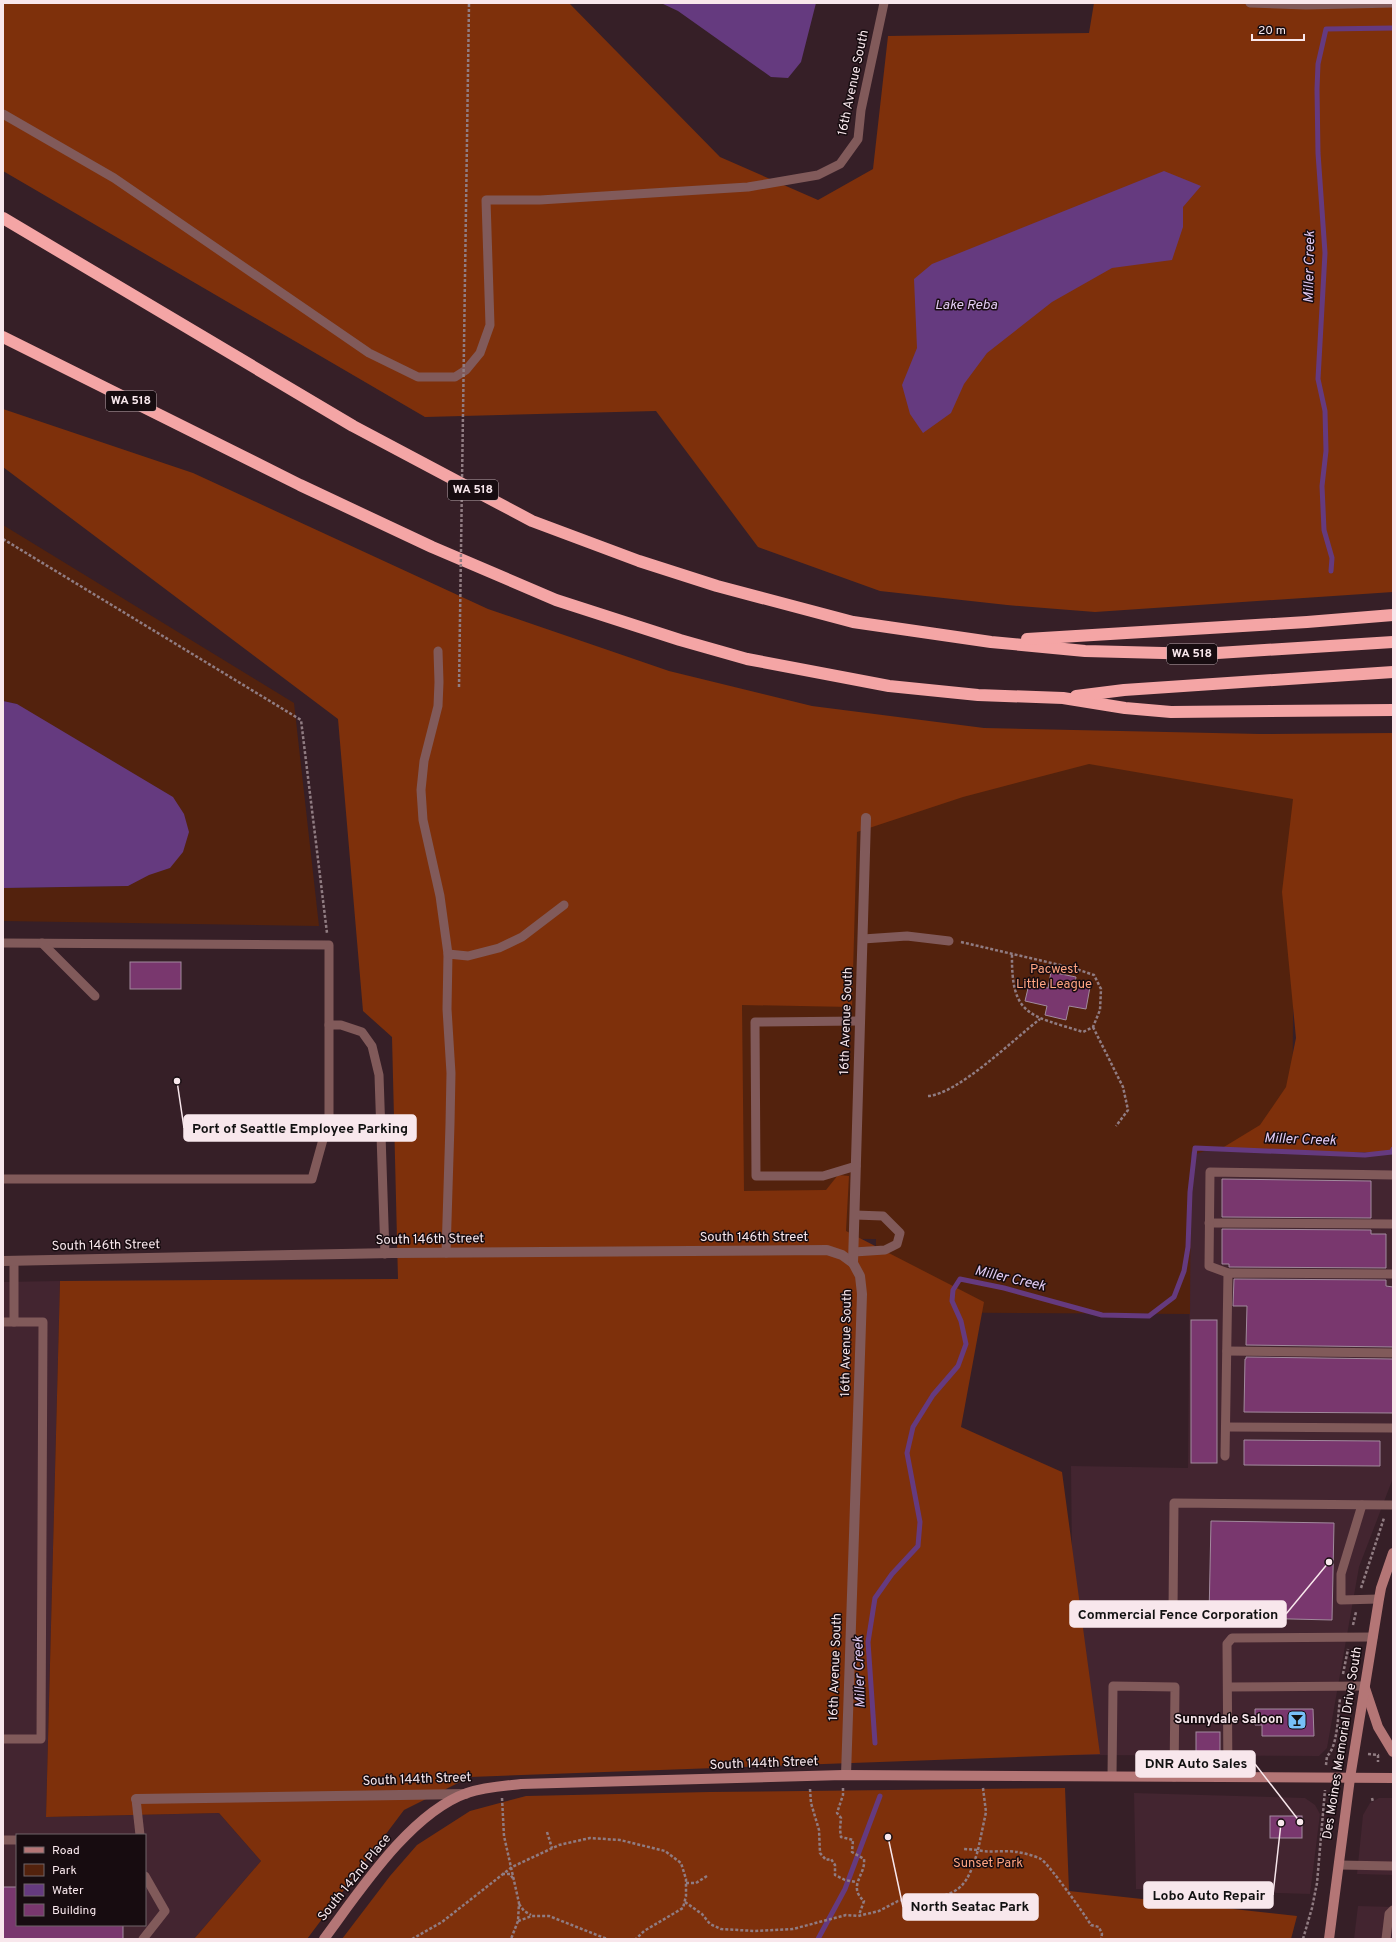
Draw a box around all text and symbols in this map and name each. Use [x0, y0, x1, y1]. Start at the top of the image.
scale bar [1252, 16, 1304, 42]
text: 20 m [1258, 23, 1286, 39]
street label: 16th Avenue South [835, 29, 873, 137]
water label: Miller Creek [1301, 230, 1319, 303]
water label: Lake Reba [935, 297, 998, 314]
road number: WA 518 [106, 391, 156, 411]
road number: WA 518 [448, 480, 498, 500]
road number: WA 518 [1167, 644, 1217, 664]
park label: Pacwest Little League [1016, 962, 1092, 993]
street label: 16th Avenue South [837, 967, 857, 1075]
callout: Port of Seattle Employee Parking [184, 1115, 416, 1141]
text: Port of Seattle Employee Parking [192, 1121, 408, 1138]
water label: Miller Creek [1264, 1130, 1337, 1150]
street label: South 146th Street [700, 1230, 808, 1246]
street label: South 146th Street [376, 1231, 484, 1249]
street label: South 146th Street [52, 1237, 160, 1255]
water label: Miller Creek [973, 1263, 1048, 1296]
street label: 16th Avenue South [838, 1289, 856, 1397]
callout: Commercial Fence Corporation [1070, 1601, 1286, 1627]
text: Commercial Fence Corporation [1078, 1607, 1278, 1624]
street label: 16th Avenue South [826, 1613, 846, 1721]
water label: Miller Creek [850, 1635, 870, 1708]
street label: Des Moines Memorial Drive South [1320, 1646, 1366, 1840]
bar icon: Sunnydale Saloon [1286, 1709, 1308, 1731]
place label: Sunnydale Saloon [1174, 1712, 1283, 1728]
callout: DNR Auto Sales [1136, 1751, 1255, 1777]
street label: South 144th Street [709, 1754, 819, 1774]
text: DNR Auto Sales [1145, 1756, 1247, 1773]
street label: South 144th Street [362, 1770, 472, 1790]
street label: South 142nd Place [315, 1831, 395, 1925]
legend [16, 1834, 146, 1926]
text: Road [52, 1843, 80, 1859]
park label: Sunset Park [953, 1856, 1023, 1872]
text: Park [52, 1863, 77, 1879]
callout: Lobo Auto Repair [1144, 1882, 1273, 1908]
text: Water [52, 1883, 84, 1899]
text: Lobo Auto Repair [1153, 1888, 1266, 1905]
callout: North Seatac Park [903, 1894, 1038, 1920]
text: North Seatac Park [911, 1899, 1030, 1916]
text: Building [52, 1903, 96, 1919]

